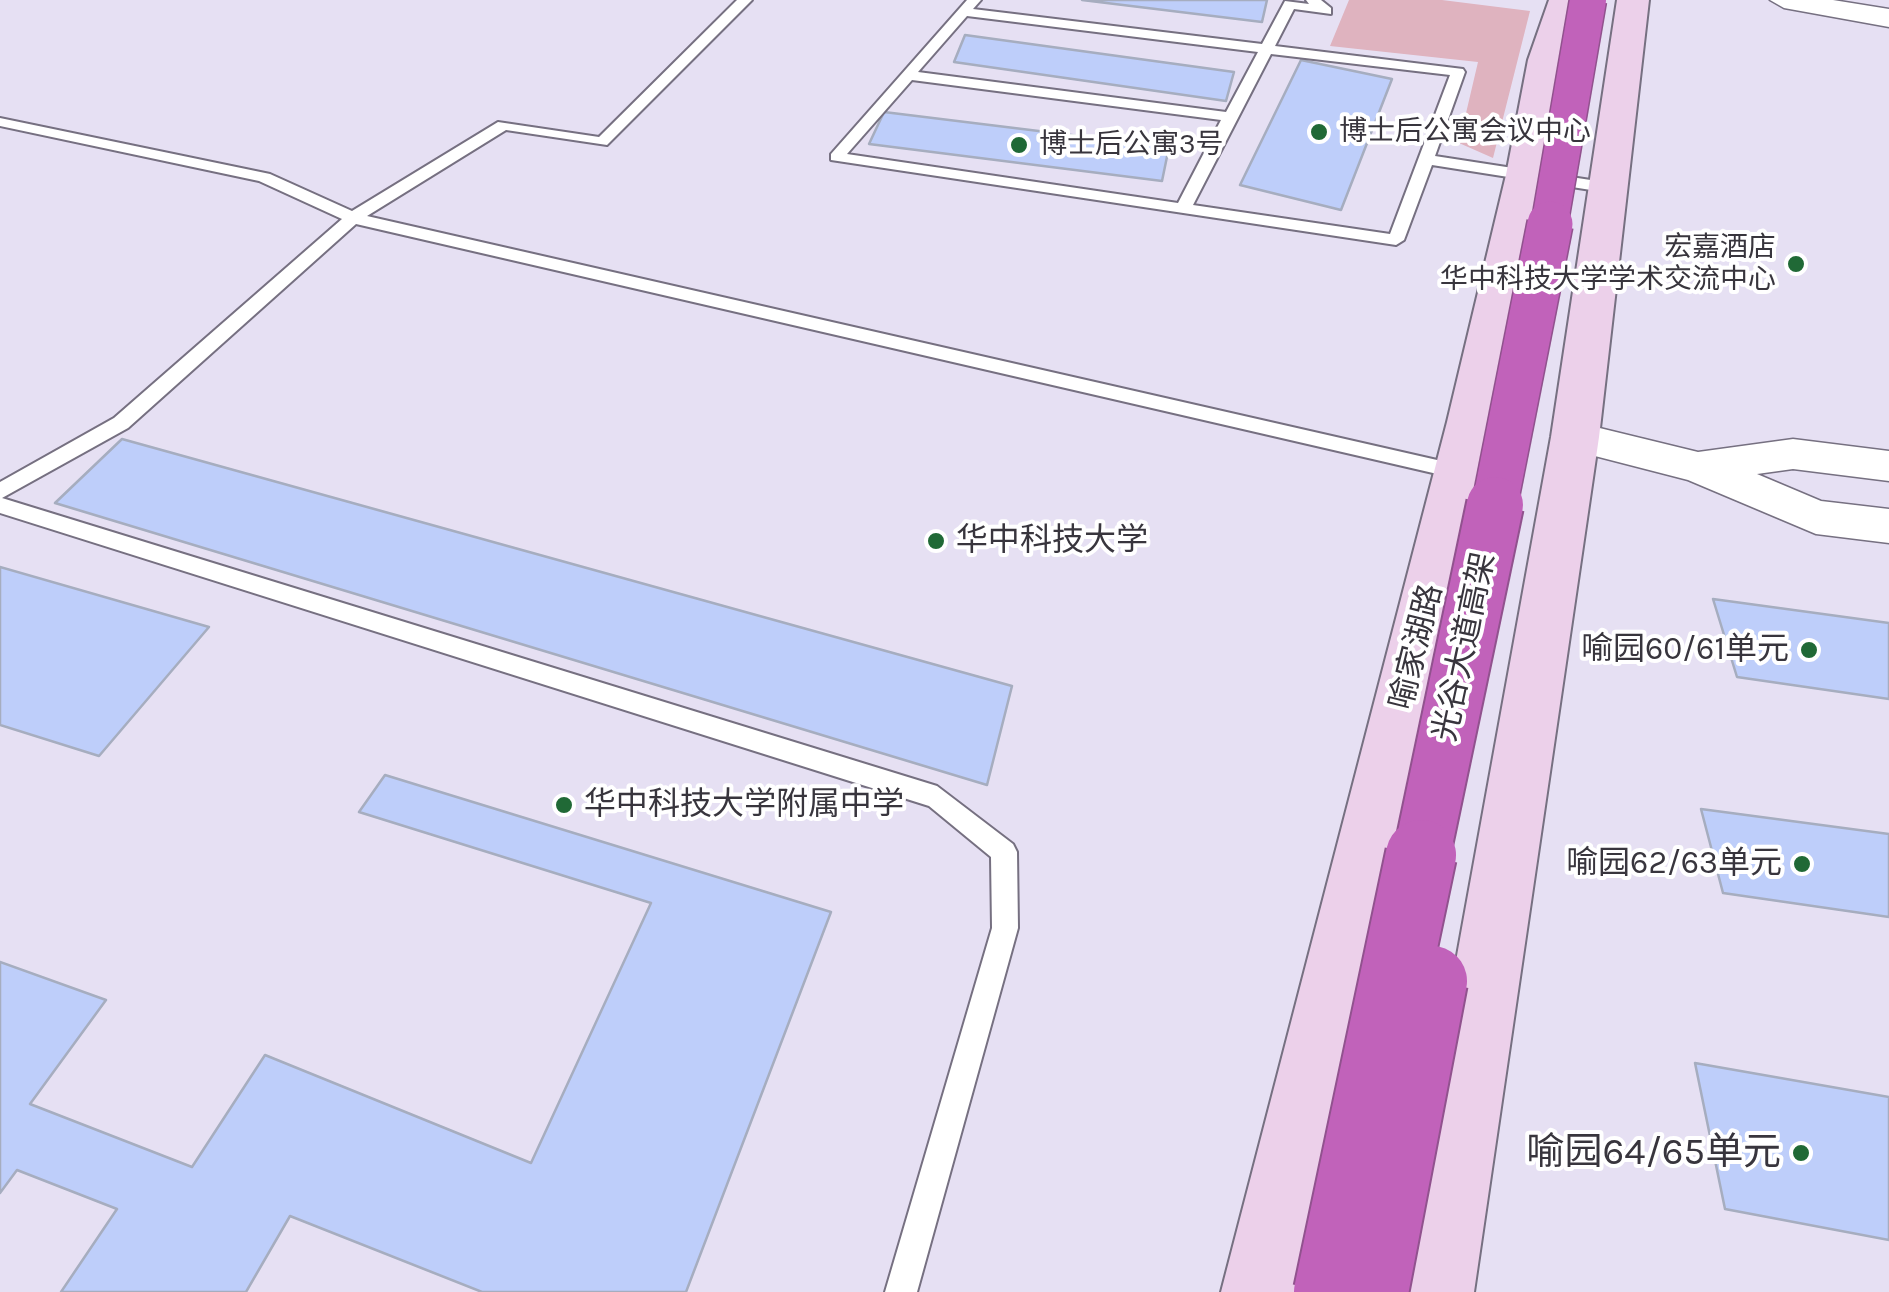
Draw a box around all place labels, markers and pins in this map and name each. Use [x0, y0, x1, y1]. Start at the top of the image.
place label: 博士后公寓会议中心 [1339, 115, 1591, 149]
marker: 博士后公寓会议中心 [1308, 121, 1330, 143]
place label: 博士后公寓3号 [1039, 128, 1224, 162]
marker: 博士后公寓3号 [1008, 134, 1030, 156]
place label: 宏嘉酒店 华中科技大学学术交流中心 [1440, 231, 1776, 297]
marker: 宏嘉酒店 华中科技大学学术交流中心 [1785, 253, 1807, 275]
place label: 华中科技大学 [956, 522, 1148, 560]
marker: 华中科技大学 [925, 530, 947, 552]
place label: 喻园60/61单元 [1581, 631, 1789, 669]
marker: 喻园60/61单元 [1798, 639, 1820, 661]
place label: 华中科技大学附属中学 [584, 786, 904, 824]
marker: 华中科技大学附属中学 [553, 794, 575, 816]
place label: 喻园62/63单元 [1566, 845, 1782, 883]
marker: 喻园62/63单元 [1791, 853, 1813, 875]
place label: 喻园64/65单元 [1526, 1130, 1781, 1176]
marker: 喻园64/65单元 [1790, 1142, 1812, 1164]

